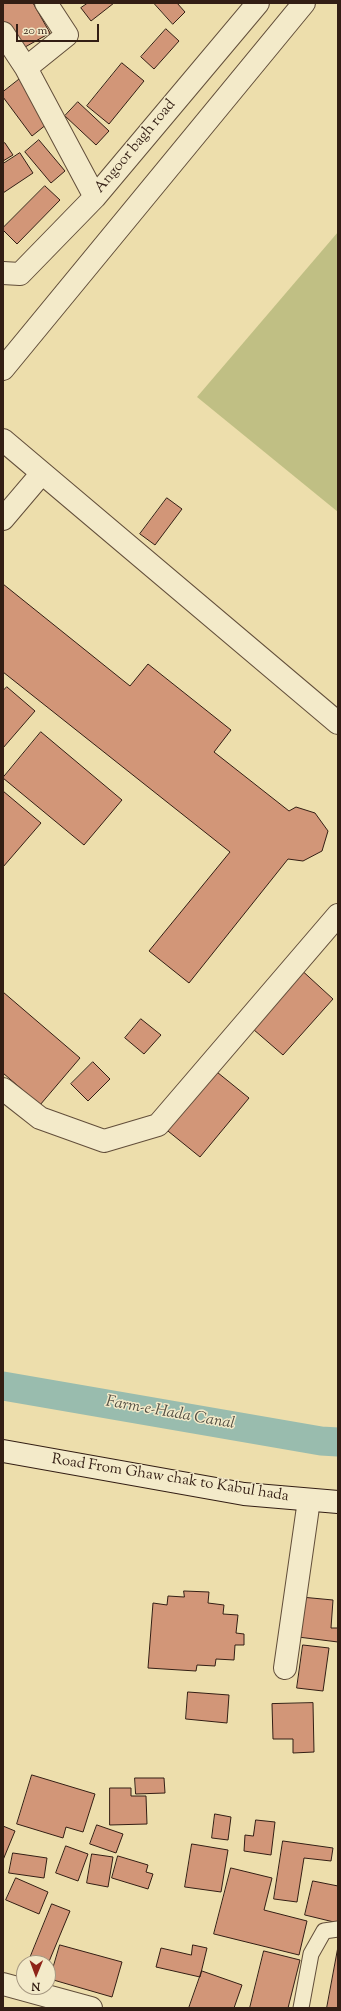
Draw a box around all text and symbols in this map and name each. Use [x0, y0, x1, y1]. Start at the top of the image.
scale bar [18, 16, 101, 42]
text: 20 m [23, 22, 47, 40]
street label: Angoor bagh road [92, 97, 180, 197]
water label: Farm-e-Hada Canal [104, 1393, 236, 1435]
street label: Road From Ghaw chak to Kabul hada [50, 1451, 290, 1507]
north arrow [16, 1955, 56, 1995]
text: N [31, 1978, 40, 1994]

